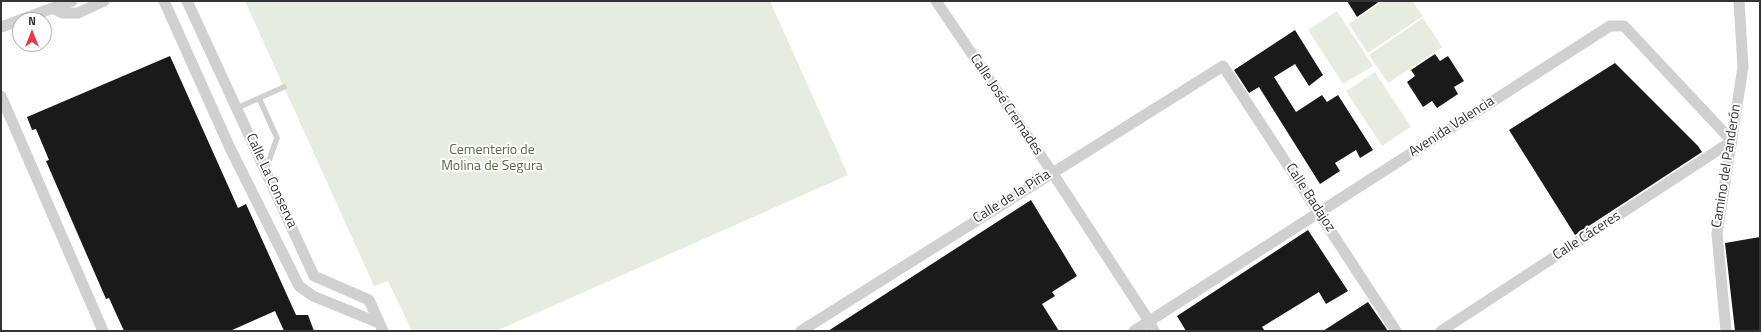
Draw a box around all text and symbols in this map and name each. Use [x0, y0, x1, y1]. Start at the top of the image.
north arrow [12, 12, 52, 52]
text: N [28, 13, 36, 29]
street label: Calle José Cremades [966, 51, 1046, 159]
street label: Avenida Valencia [1406, 93, 1498, 161]
street label: Camino del Panderón [1709, 103, 1745, 229]
street label: Calle La Conserva [242, 131, 300, 231]
park label: Cementerio de Molina de Segura [441, 143, 543, 176]
street label: Calle Badajoz [1282, 161, 1338, 235]
street label: Calle de la Piña [970, 167, 1054, 227]
street label: Calle Cáceres [1550, 208, 1624, 264]

